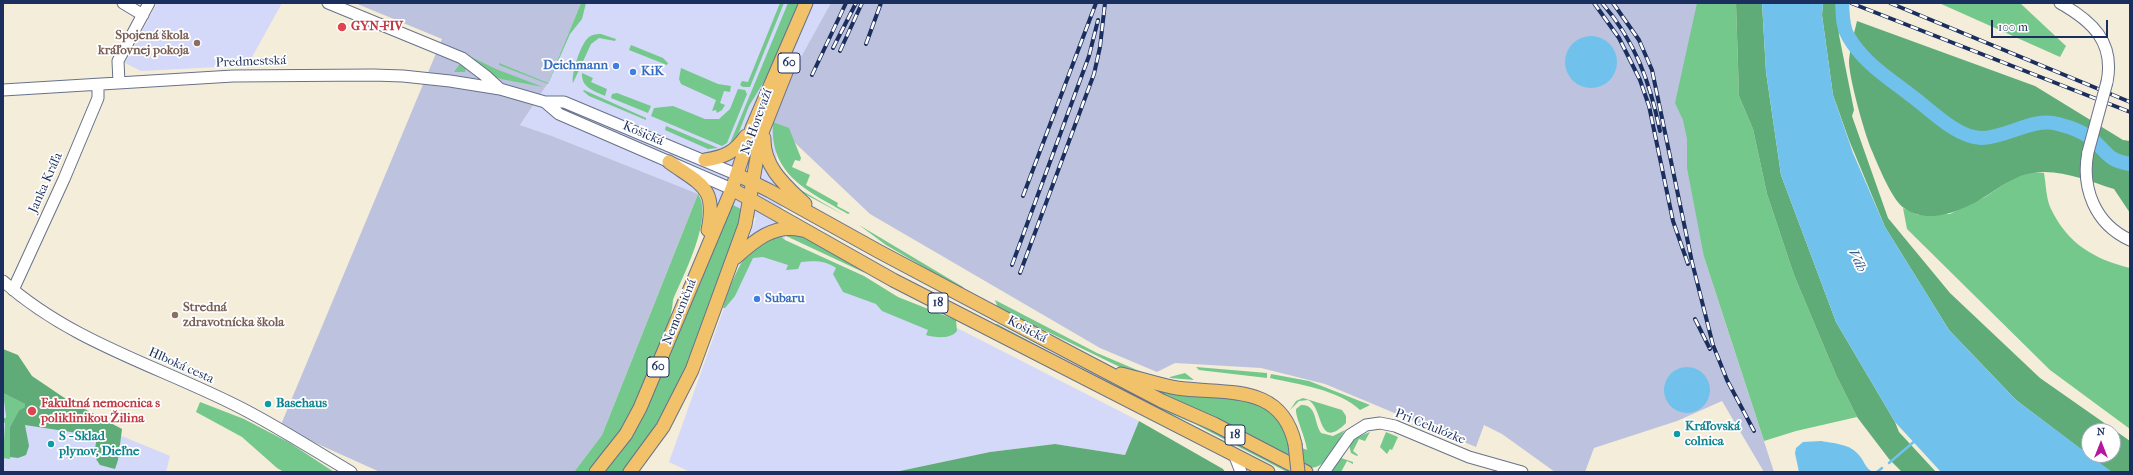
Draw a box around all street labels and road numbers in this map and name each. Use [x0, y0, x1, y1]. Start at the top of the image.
street label: Predmestská [215, 53, 287, 71]
road number: 60 [778, 53, 800, 73]
street label: Na Horevaží [738, 87, 776, 157]
street label: Košická [620, 118, 666, 150]
street label: Janka Kráľa [26, 150, 66, 216]
street label: Nemocničná [660, 277, 700, 347]
road number: 18 [928, 293, 948, 313]
street label: Košická [1004, 313, 1050, 347]
street label: Hlboká cesta [146, 345, 216, 387]
road number: 60 [647, 357, 669, 377]
street label: Pri Celulózke [1392, 406, 1468, 448]
road number: 18 [1225, 425, 1245, 445]

